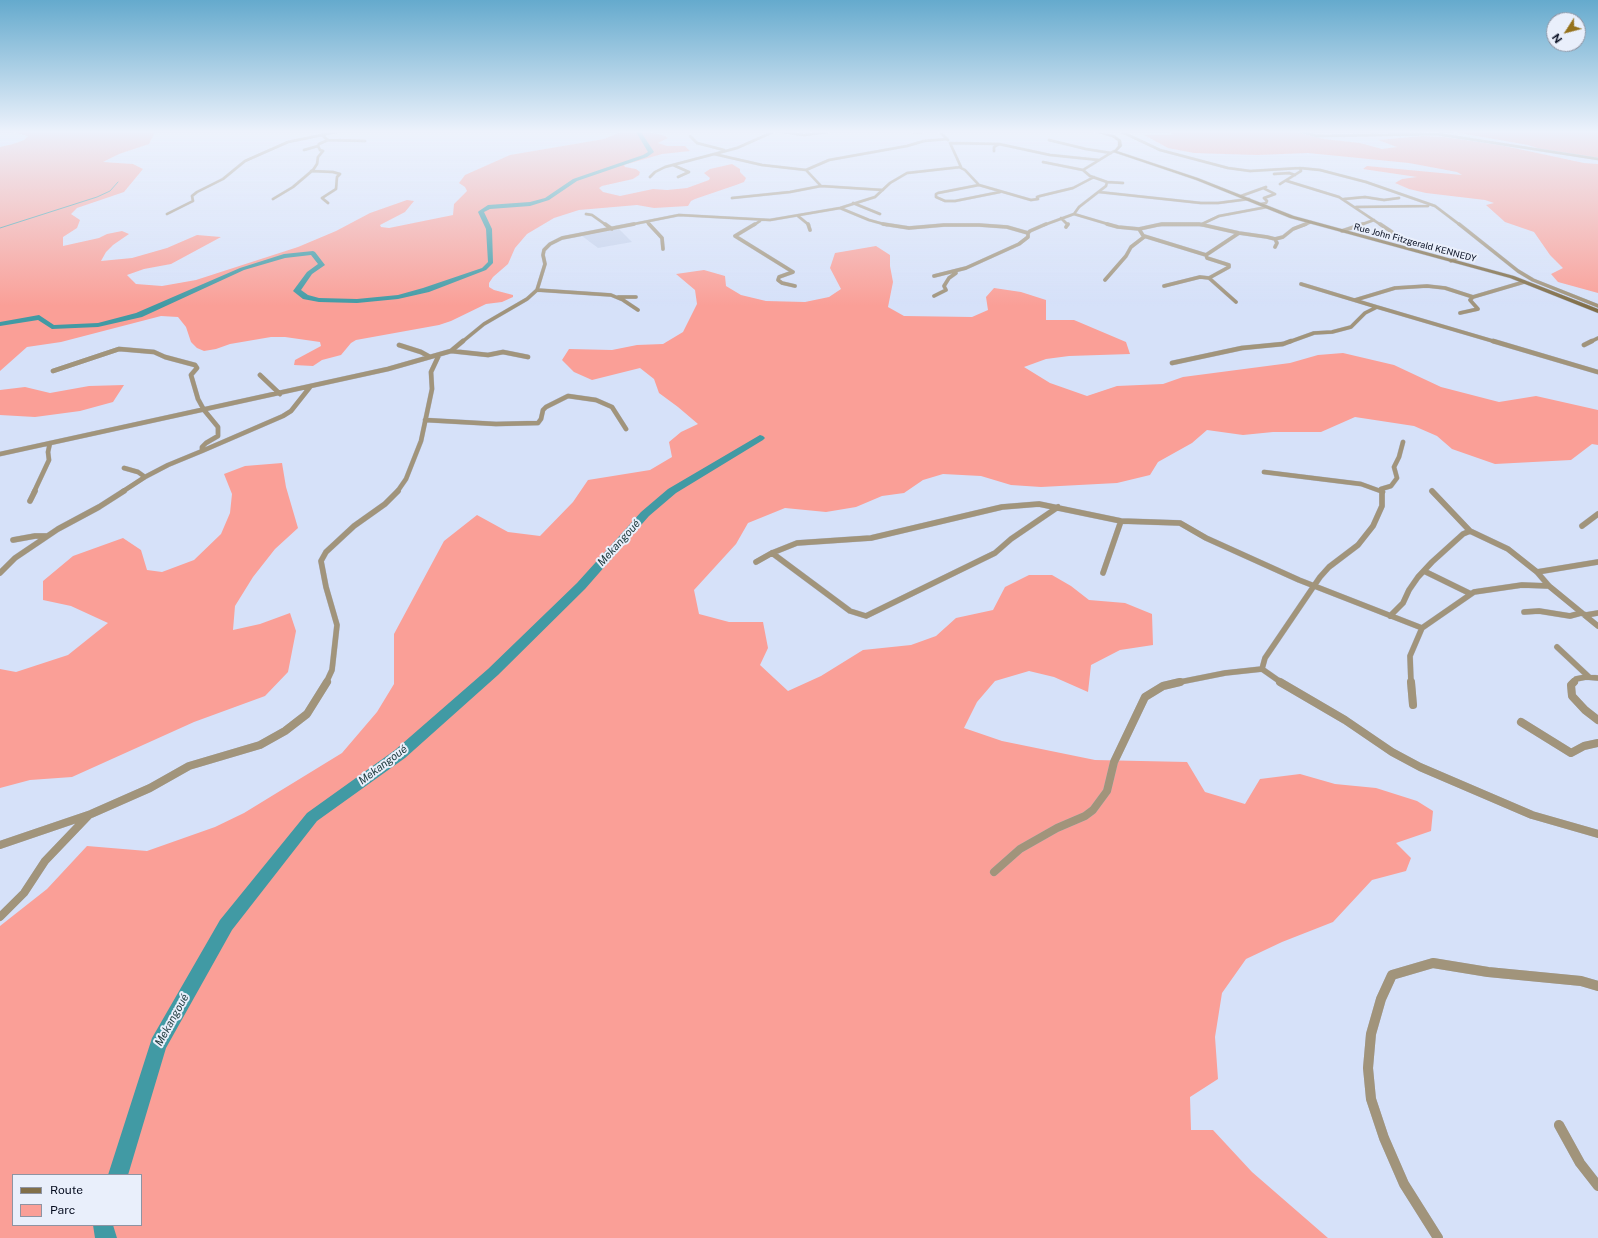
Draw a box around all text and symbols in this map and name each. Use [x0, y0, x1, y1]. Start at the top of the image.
north arrow [1546, 12, 1586, 52]
text: N [1550, 31, 1564, 45]
street label: Rue John Fitzgerald KENNEDY [1353, 221, 1477, 265]
water label: Mekangoué [595, 517, 643, 569]
water label: Mekangoué [356, 742, 410, 788]
water label: Mekangoué [152, 992, 192, 1048]
legend [12, 1174, 142, 1226]
text: Route [50, 1183, 83, 1197]
text: Parc [50, 1203, 75, 1217]

